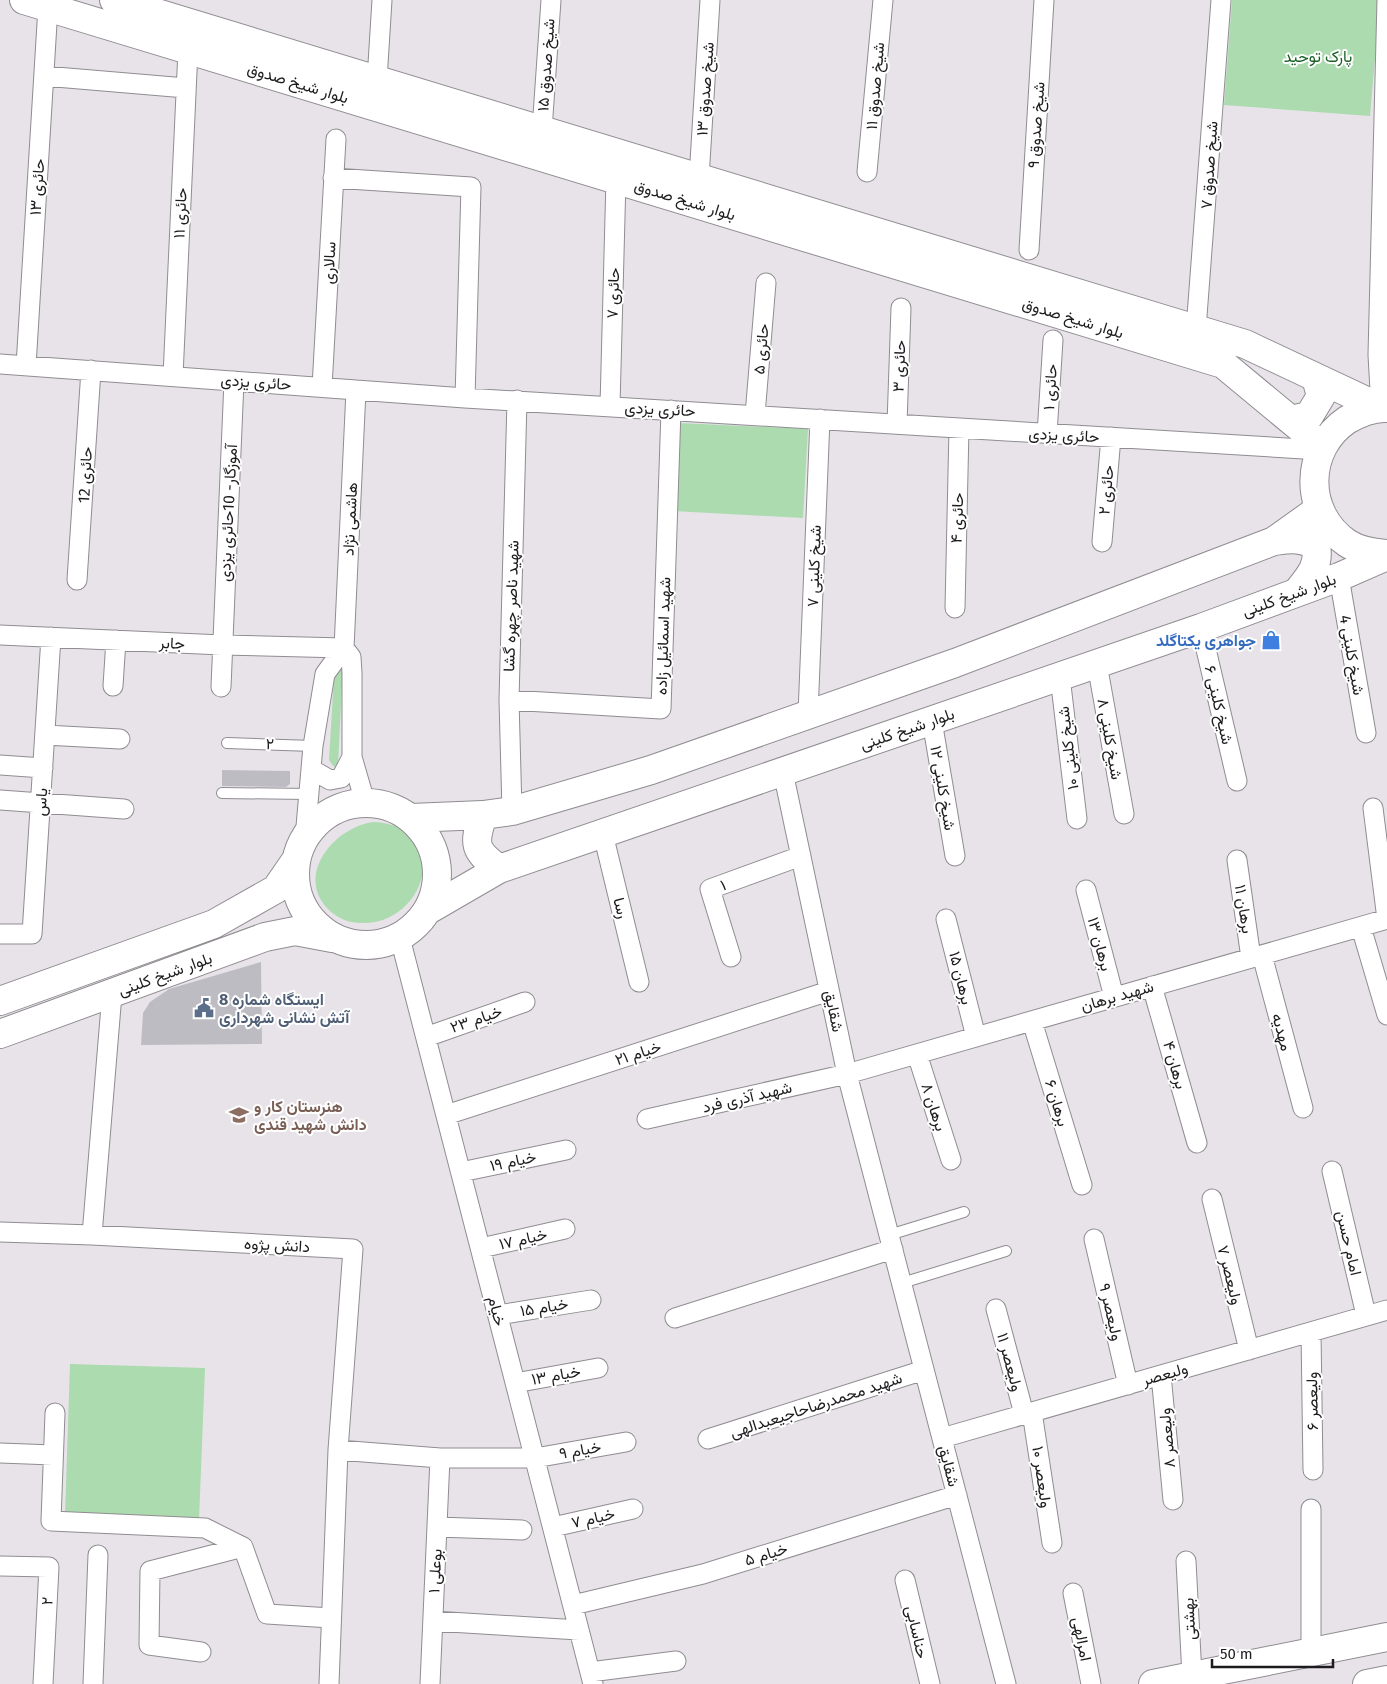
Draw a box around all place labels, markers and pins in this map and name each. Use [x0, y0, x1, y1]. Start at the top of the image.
shop icon: جواهری یکتاگلد [1260, 629, 1282, 651]
place label: جواهری یکتاگلد [1156, 631, 1256, 651]
place label: ایستگاه شماره 8 آتش نشانی شهرداری [219, 990, 351, 1028]
public building icon: ایستگاه شماره 8 آتش نشانی شهرداری [193, 997, 215, 1019]
place label: هنرستان کار و دانش شهید قندی [254, 1097, 367, 1135]
school or university icon: هنرستان کار و دانش شهید قندی [228, 1104, 250, 1126]

